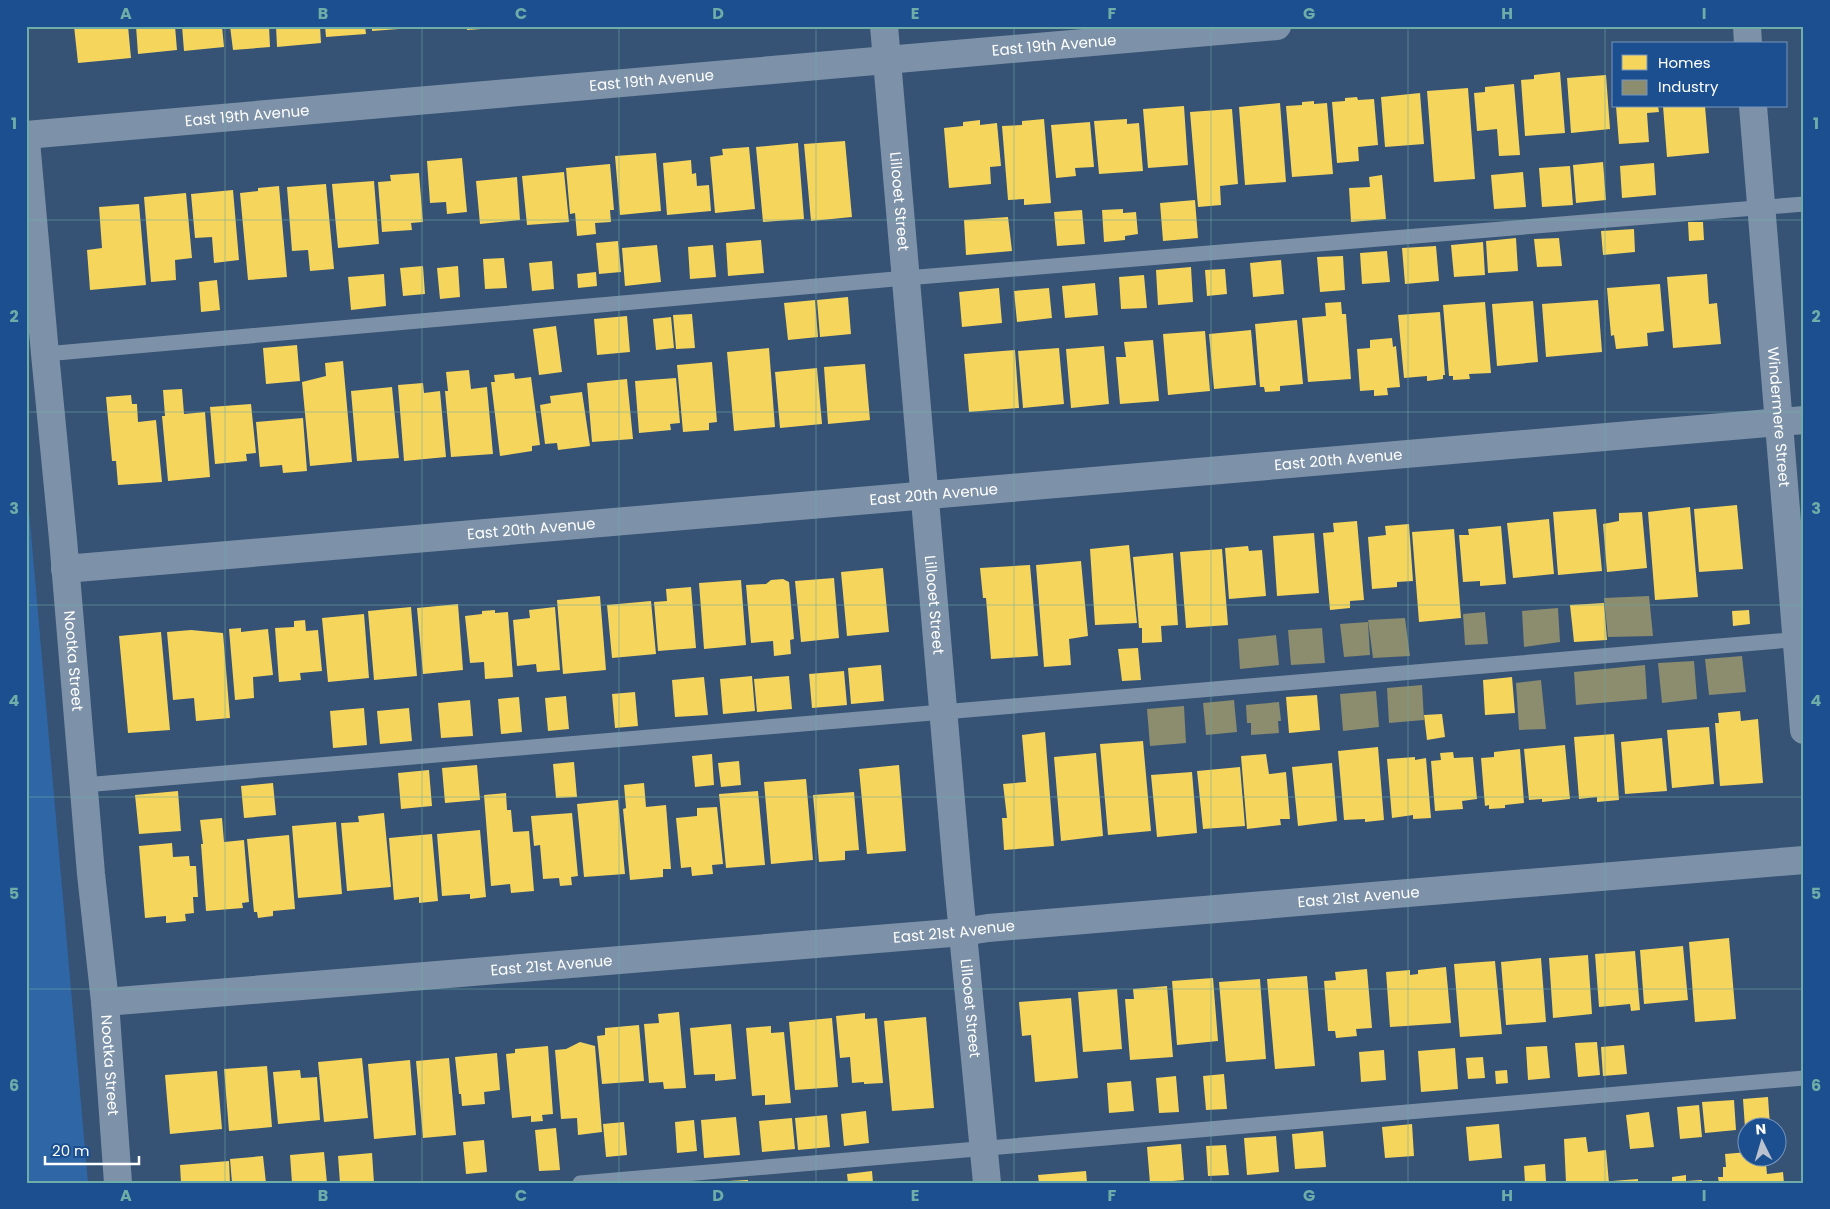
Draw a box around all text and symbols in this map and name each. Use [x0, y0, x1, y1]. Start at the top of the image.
text: A [120, 2, 132, 25]
text: B [318, 2, 328, 25]
text: C [515, 2, 527, 25]
text: D [712, 2, 724, 25]
text: E [911, 2, 919, 25]
text: F [1108, 2, 1117, 25]
text: G [1303, 2, 1315, 25]
text: H [1501, 2, 1513, 25]
text: I [1702, 2, 1706, 25]
street label: East 19th Avenue [991, 29, 1117, 61]
legend [1612, 42, 1788, 108]
text: Homes [1658, 52, 1711, 73]
street label: East 19th Avenue [588, 64, 715, 96]
text: Industry [1658, 76, 1719, 97]
street label: East 19th Avenue [184, 99, 310, 131]
text: 1 [11, 112, 17, 135]
text: 1 [1813, 112, 1819, 135]
street label: Lillooet Street [885, 151, 914, 252]
text: 2 [9, 305, 19, 328]
text: 2 [1811, 305, 1821, 328]
street label: Windermere Street [1763, 346, 1795, 488]
street label: East 20th Avenue [1273, 443, 1403, 475]
street label: East 20th Avenue [869, 478, 999, 510]
text: 3 [9, 497, 19, 520]
text: 3 [1811, 497, 1821, 520]
street label: East 20th Avenue [466, 513, 596, 545]
street label: Lillooet Street [920, 554, 949, 655]
street label: Nootka Street [59, 610, 88, 712]
text: 4 [9, 689, 20, 712]
text: 4 [1811, 689, 1822, 712]
street label: East 21st Avenue [1297, 881, 1420, 912]
text: 5 [9, 882, 19, 905]
text: 5 [1811, 882, 1821, 905]
street label: East 21st Avenue [892, 915, 1016, 948]
street label: East 21st Avenue [490, 950, 613, 981]
street label: Lillooet Street [955, 958, 986, 1059]
street label: Nootka Street [96, 1014, 124, 1116]
text: 6 [9, 1074, 19, 1097]
text: 6 [1811, 1074, 1821, 1097]
north arrow [1738, 1116, 1788, 1166]
text: N [1755, 1119, 1767, 1139]
scale bar [45, 1134, 139, 1166]
text: 20 m [52, 1140, 90, 1161]
text: A [120, 1184, 132, 1207]
text: B [318, 1184, 328, 1207]
text: C [515, 1184, 527, 1207]
text: D [712, 1184, 724, 1207]
text: E [911, 1184, 919, 1207]
text: F [1108, 1184, 1117, 1207]
text: G [1303, 1184, 1315, 1207]
text: H [1501, 1184, 1513, 1207]
text: I [1702, 1184, 1706, 1207]

